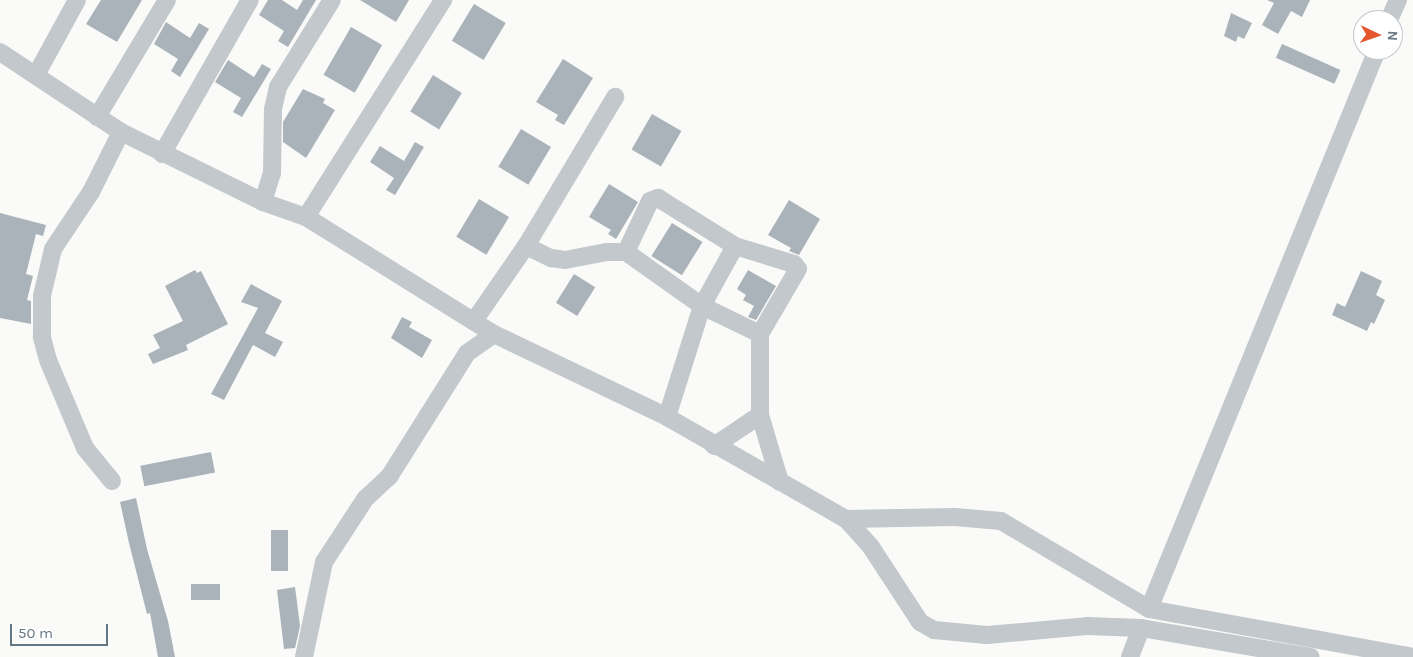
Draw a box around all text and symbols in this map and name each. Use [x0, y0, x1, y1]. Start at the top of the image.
north arrow [1353, 10, 1403, 60]
text: N [1384, 30, 1401, 41]
scale bar [12, 614, 110, 646]
text: 50 m [18, 624, 53, 642]

